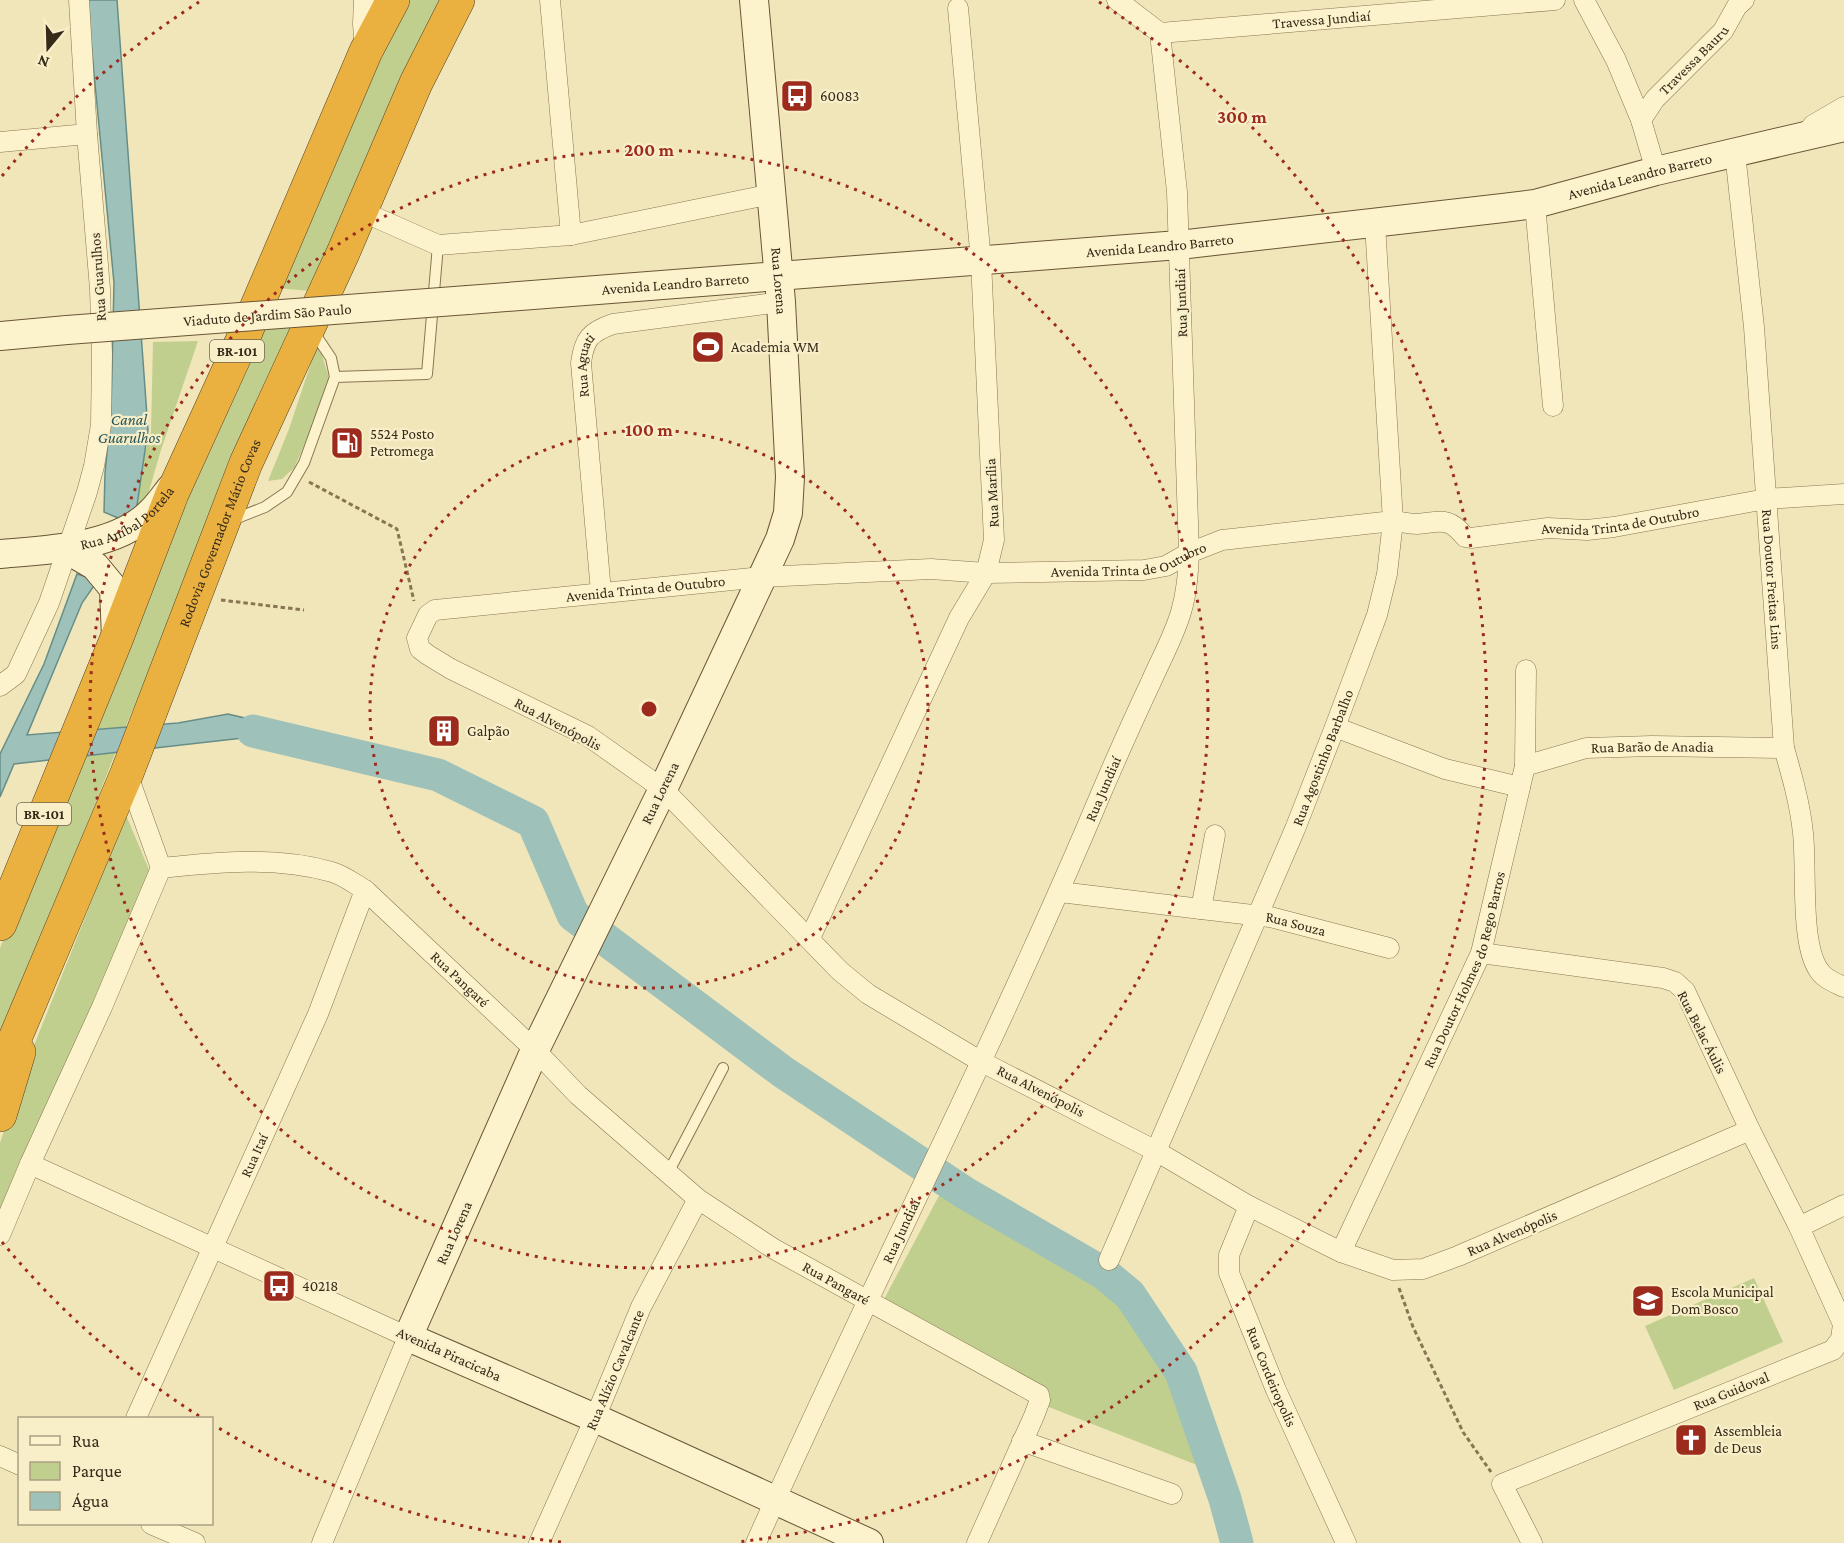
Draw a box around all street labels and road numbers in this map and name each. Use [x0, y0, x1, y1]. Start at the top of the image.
street label: Travessa Jundiaí [1272, 7, 1372, 32]
street label: Travessa Bauru [1656, 23, 1732, 98]
street label: Avenida Leandro Barreto [1566, 150, 1713, 203]
street label: Avenida Leandro Barreto [1086, 231, 1234, 260]
street label: Rua Guarulhos [87, 232, 109, 322]
street label: Rua Lorena [768, 247, 790, 315]
street label: Rua Jundiaí [1172, 267, 1191, 338]
street label: Avenida Leandro Barreto [601, 270, 750, 298]
street label: Viaduto de Jardim São Paulo [183, 301, 352, 329]
street label: Rua Aguati [573, 329, 598, 398]
road number: BR-101 [210, 340, 264, 362]
street label: Rodovia Governador Mário Covas [176, 436, 264, 629]
street label: Rua Marília [982, 458, 1002, 528]
street label: Rua Aníbal Portela [79, 483, 177, 553]
street label: Avenida Trinta de Outubro [1540, 503, 1700, 538]
street label: Rua Doutor Freitas Lins [1759, 509, 1785, 650]
street label: Avenida Trinta de Outubro [1051, 539, 1208, 580]
street label: Avenida Trinta de Outubro [565, 573, 726, 605]
street label: Rua Agostinho Barbalho [1289, 687, 1356, 828]
street label: Rua Alvenópolis [511, 694, 604, 755]
street label: Rua Barão de Anadia [1591, 738, 1714, 756]
street label: Rua Jundiaí [1082, 753, 1124, 824]
street label: Rua Lorena [638, 759, 682, 827]
road number: BR-101 [17, 803, 71, 825]
street label: Rua Doutor Holmes do Rego Barros [1420, 870, 1508, 1070]
street label: Rua Souza [1265, 909, 1328, 939]
street label: Rua Pangaré [427, 948, 493, 1011]
street label: Rua Belac Áulis [1674, 988, 1730, 1076]
street label: Rua Alvenópolis [994, 1062, 1088, 1121]
street label: Rua Itaí [238, 1130, 272, 1180]
street label: Rua Jundiaí [879, 1195, 924, 1266]
street label: Rua Lorena [433, 1199, 475, 1267]
street label: Rua Alvenópolis [1465, 1207, 1560, 1260]
street label: Rua Pangaré [800, 1258, 873, 1308]
street label: Rua Alízio Cavalcante [583, 1307, 647, 1433]
street label: Avenida Piracicaba [394, 1324, 504, 1384]
street label: Rua Cordeiropolis [1243, 1324, 1300, 1429]
street label: Rua Guidoval [1691, 1369, 1771, 1413]

